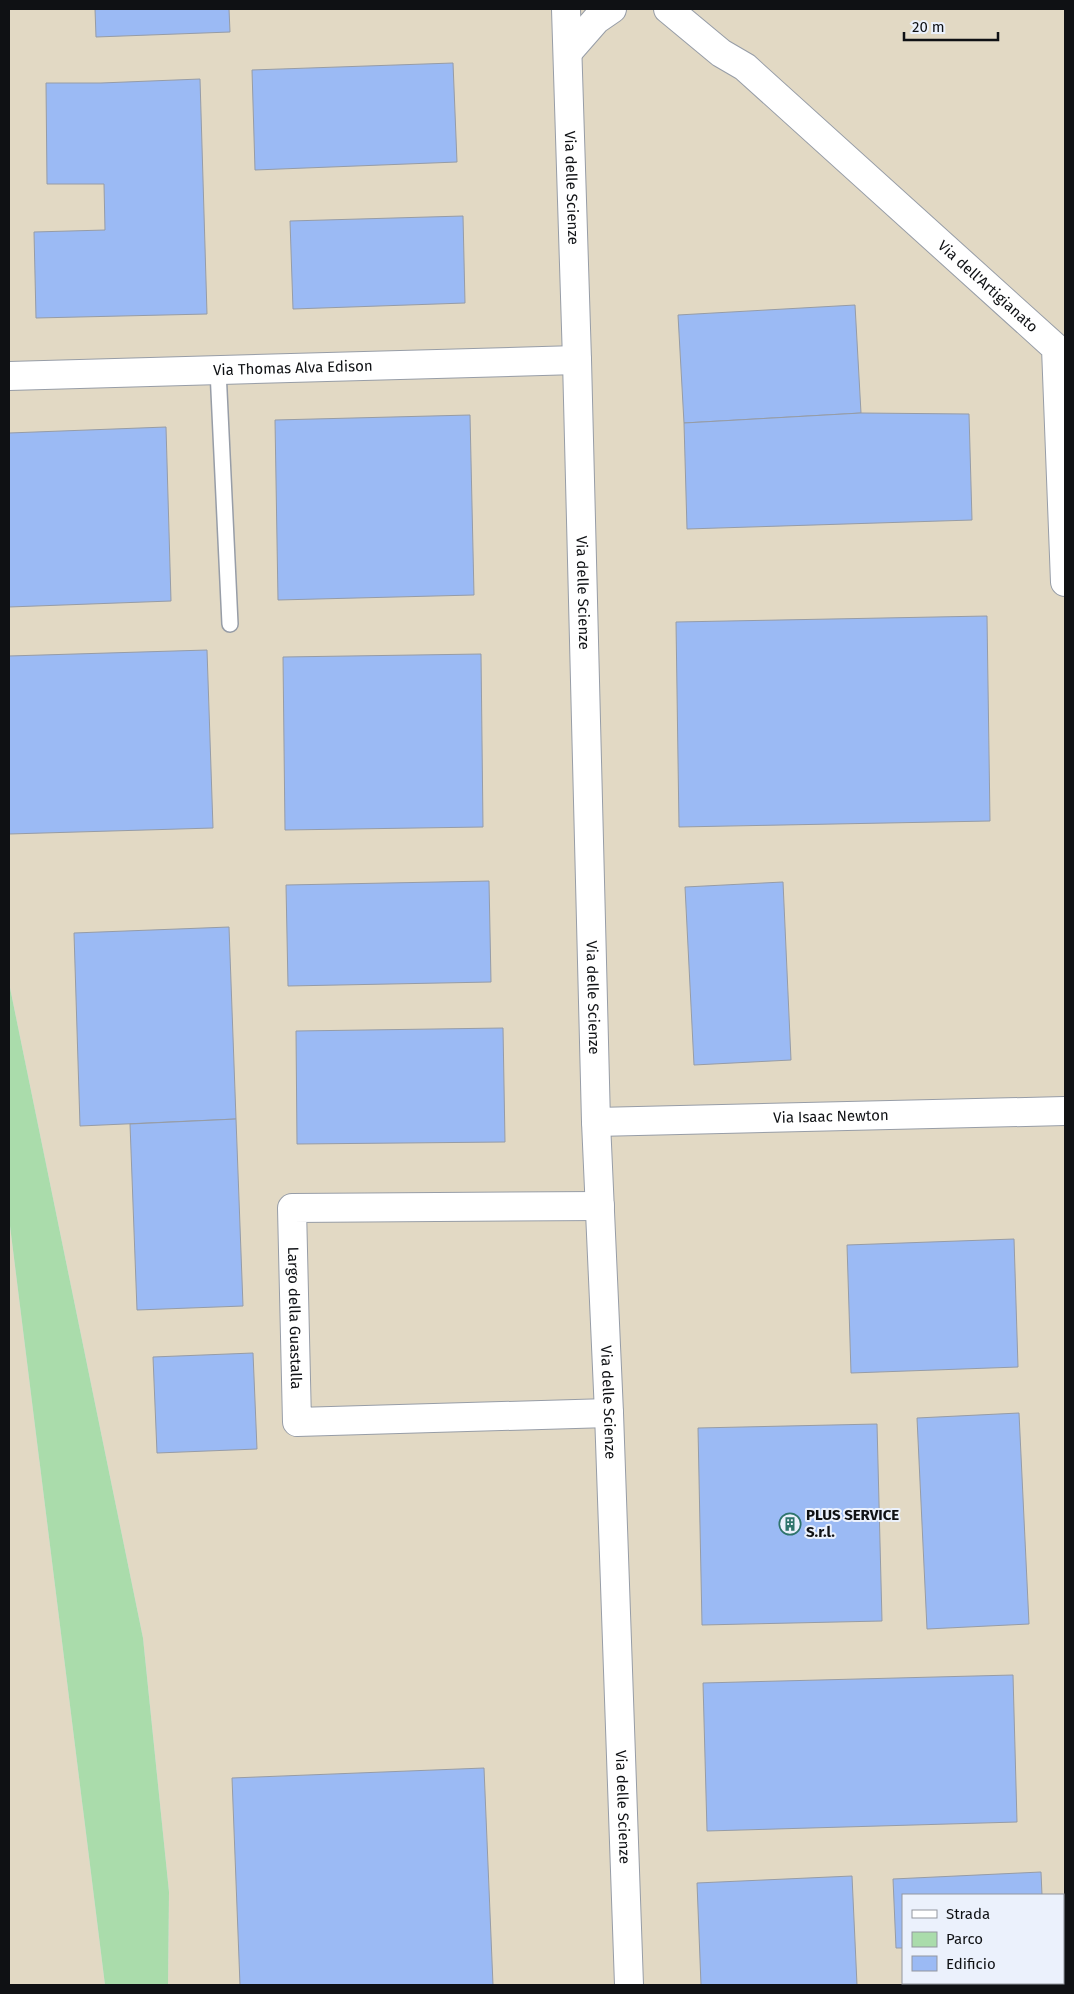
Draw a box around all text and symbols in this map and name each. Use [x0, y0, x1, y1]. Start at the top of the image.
scale bar [904, 10, 998, 42]
text: 20 m [912, 18, 945, 36]
street label: Via delle Scienze [561, 131, 582, 245]
street label: Via dell'Artigianato [934, 237, 1042, 336]
street label: Via Thomas Alva Edison [213, 357, 373, 379]
street label: Via delle Scienze [572, 536, 593, 650]
street label: Via delle Scienze [582, 940, 603, 1055]
street label: Via Isaac Newton [773, 1106, 889, 1127]
street label: Largo della Guastalla [284, 1246, 305, 1390]
street label: Via delle Scienze [597, 1345, 620, 1460]
place label: PLUS SERVICE S.r.l. [806, 1506, 899, 1541]
building icon: PLUS SERVICE S.r.l. [778, 1512, 802, 1536]
street label: Via delle Scienze [612, 1750, 634, 1864]
legend [902, 1894, 1064, 1984]
text: Strada [946, 1905, 990, 1923]
text: Parco [946, 1930, 983, 1948]
text: Edificio [946, 1955, 996, 1973]

